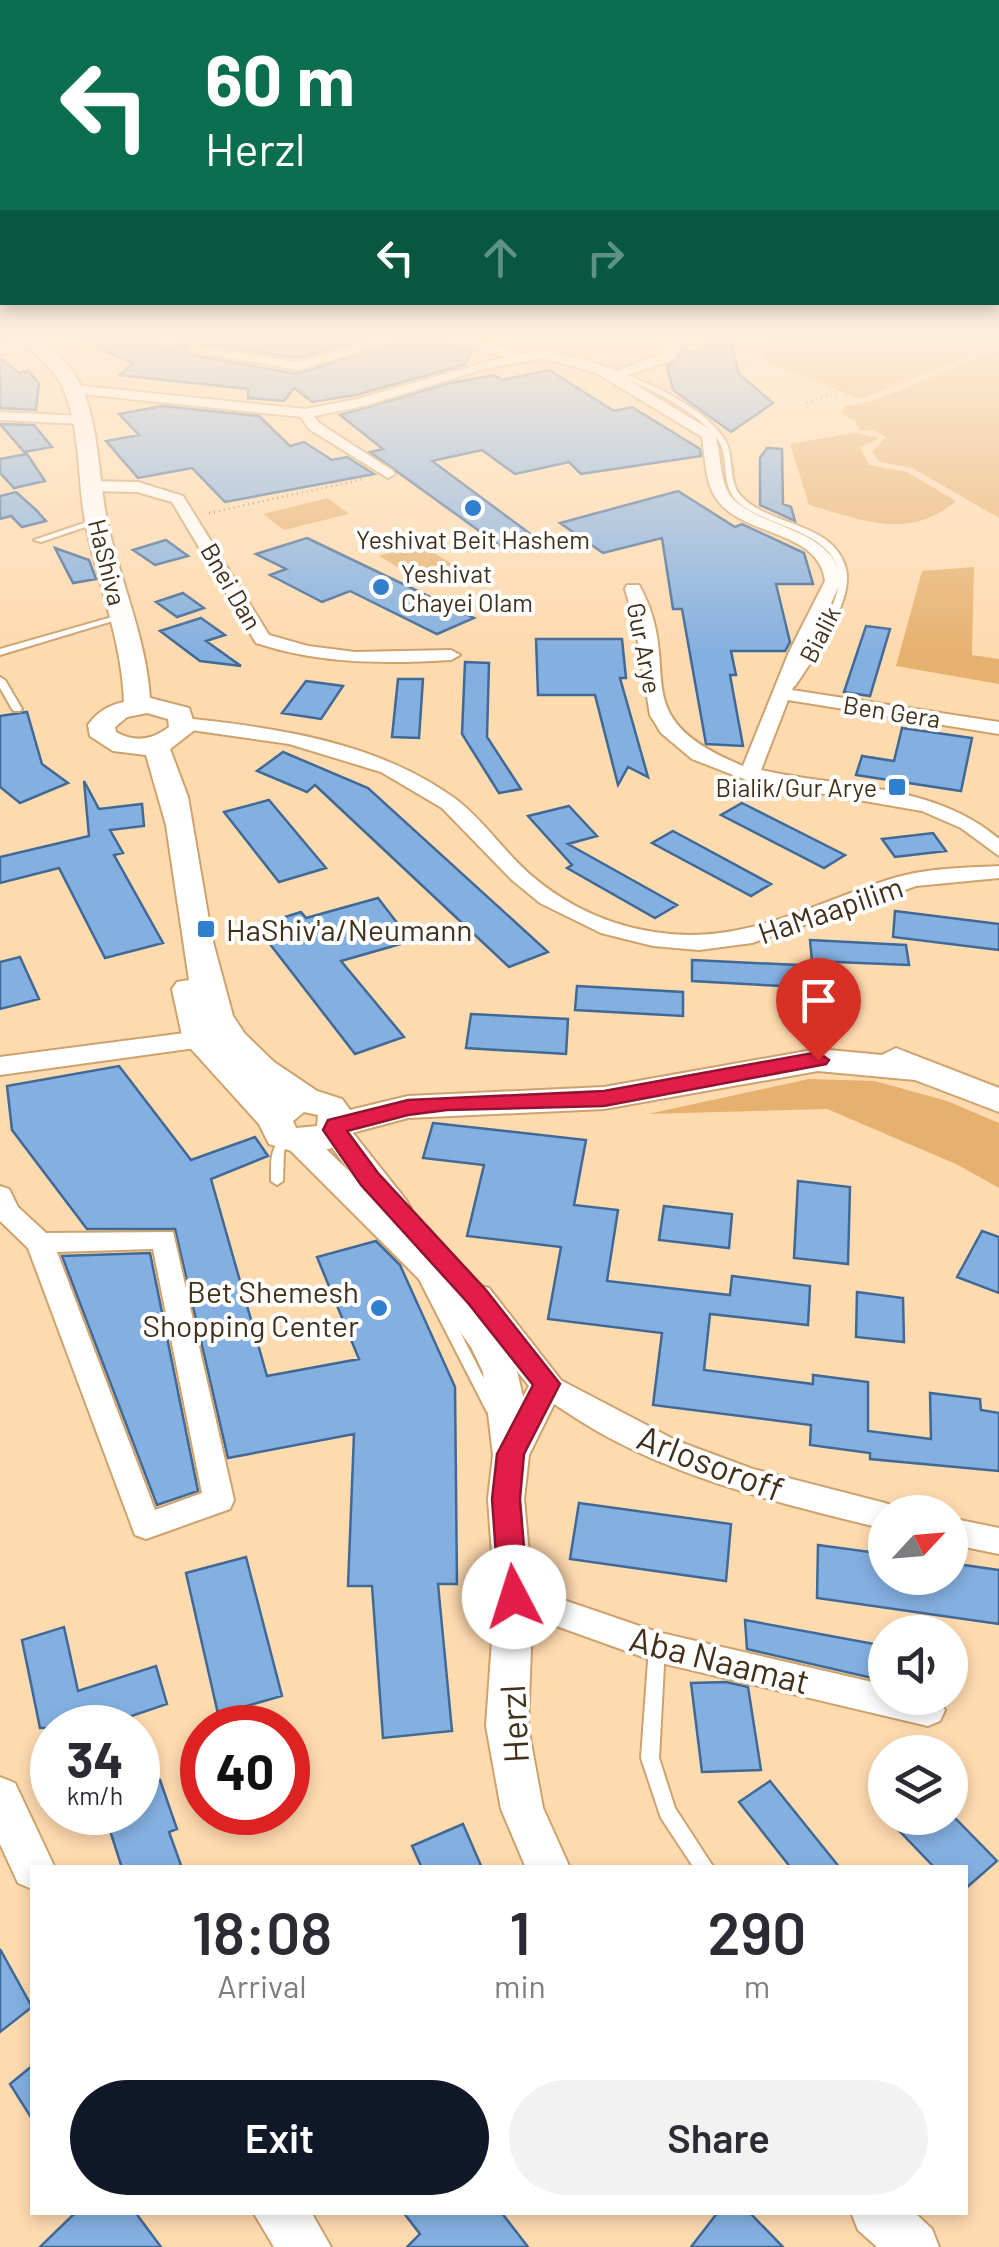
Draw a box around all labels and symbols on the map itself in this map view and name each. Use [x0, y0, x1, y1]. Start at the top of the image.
marker: Yeshivat Beit Hashem [462, 497, 484, 519]
street label: HaShiva [83, 516, 133, 608]
place label: Yeshivat Beit Hashem [356, 524, 590, 554]
street label: Bnei Dan [195, 537, 269, 635]
place label: Yeshivat Chayei Olam [401, 558, 533, 617]
marker: Yeshivat Chayei Olam [370, 576, 392, 598]
street label: Gur Arye [621, 600, 669, 696]
street label: Bialik [792, 601, 846, 667]
street label: Ben Gera [841, 689, 943, 733]
place label: Bialik/Gur Arye [716, 772, 877, 802]
marker: Bialik/Gur Arye [886, 776, 908, 798]
street label: HaMaapilim [753, 867, 907, 951]
place label: HaShiv'a/Neumann [226, 911, 472, 947]
marker: HaShiv'a/Neumann [195, 918, 217, 940]
pin [776, 958, 861, 1061]
place label: Bet Shemesh Shopping Center [142, 1273, 359, 1343]
marker: Bet Shemesh Shopping Center [368, 1297, 390, 1319]
street label: Arlosoroff [632, 1415, 790, 1509]
north arrow [868, 1495, 968, 1595]
position arrow [462, 1545, 566, 1649]
street label: Aba Naamat [626, 1616, 814, 1702]
street label: Herzl [490, 1684, 536, 1764]
speed limit sign: 40 [180, 1705, 310, 1835]

